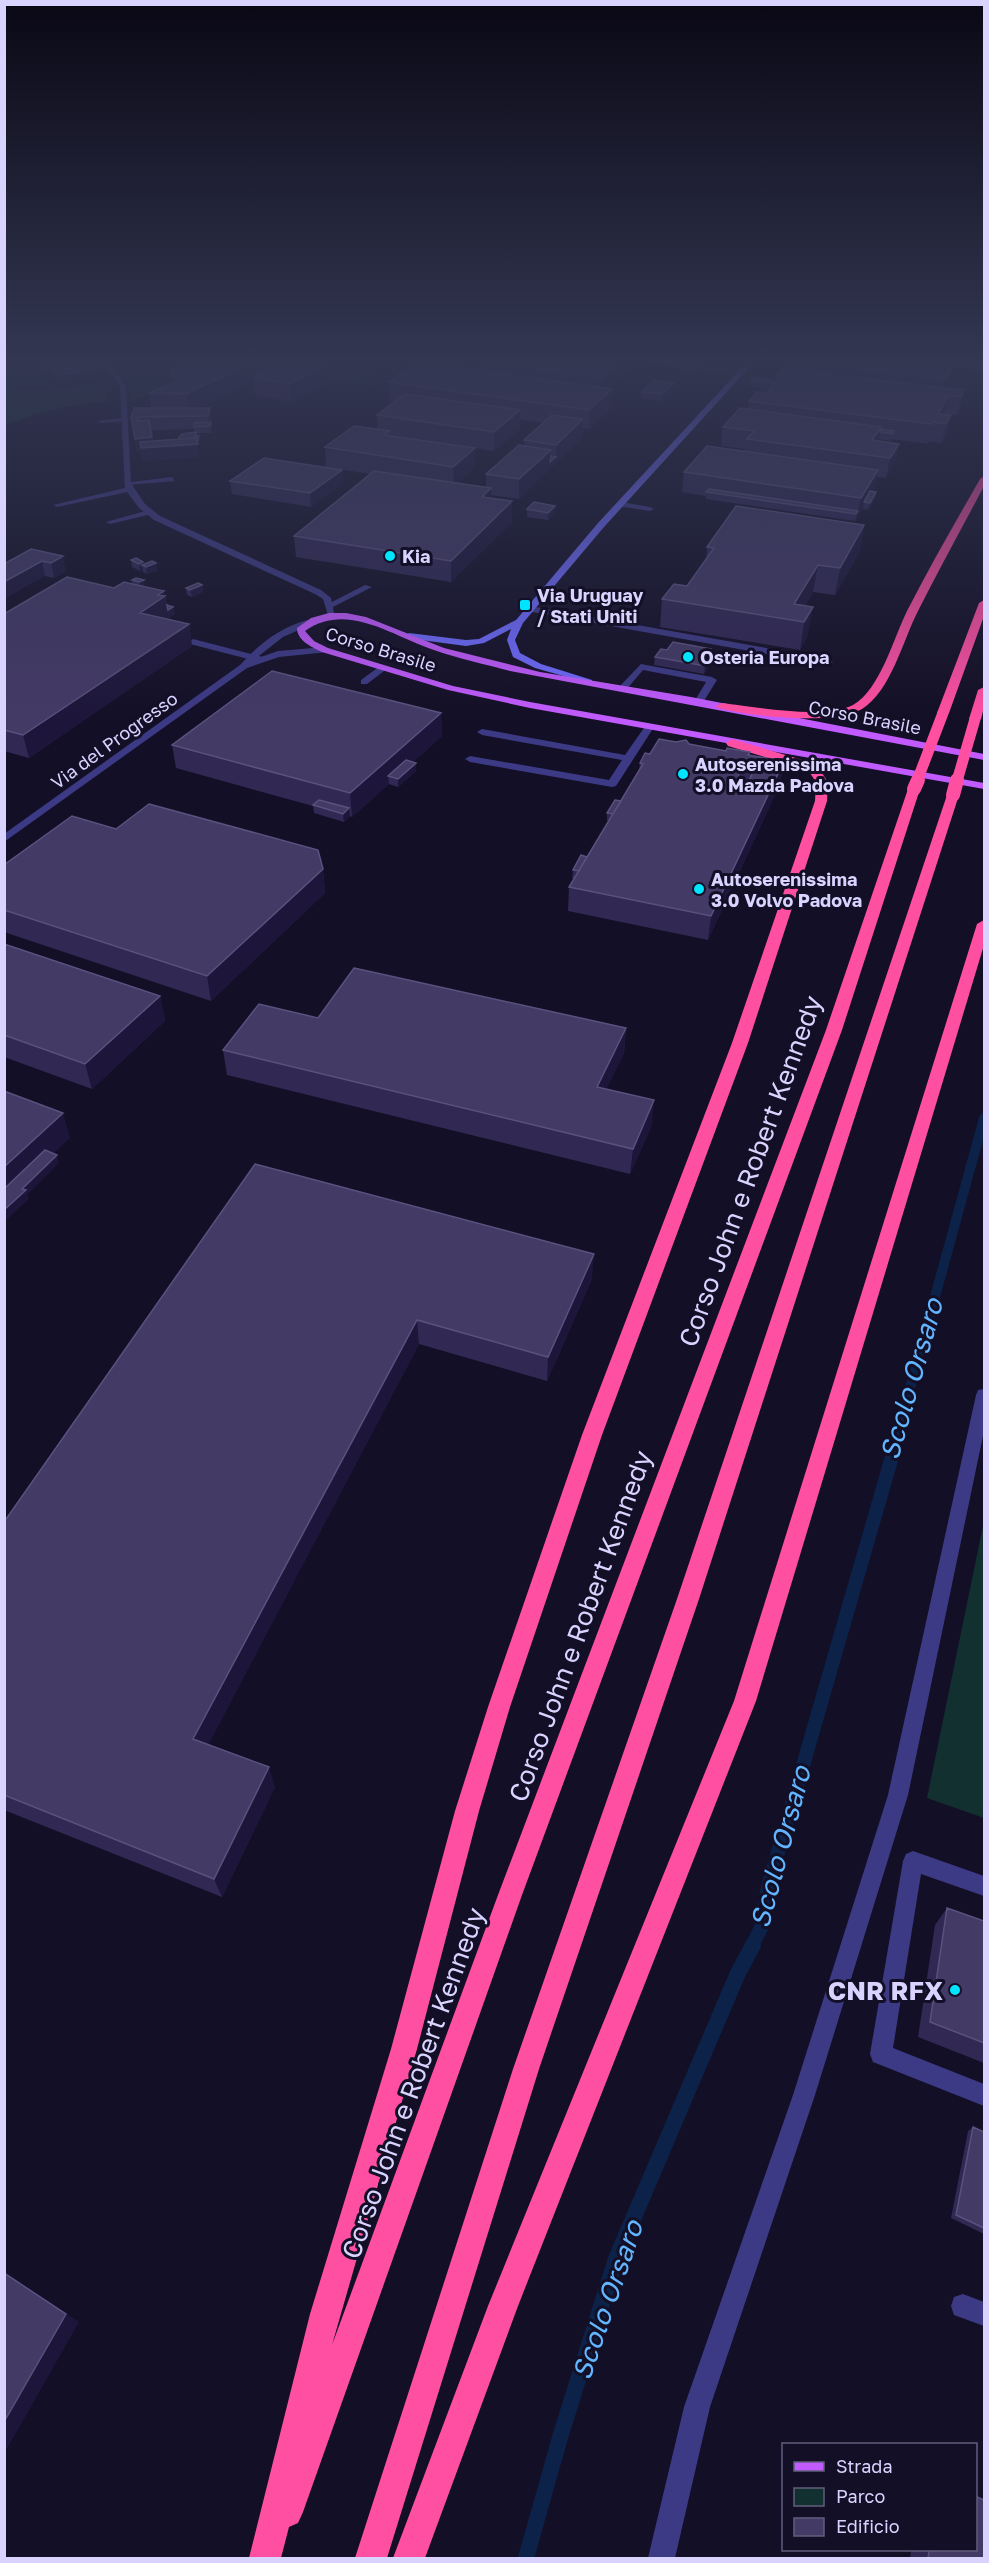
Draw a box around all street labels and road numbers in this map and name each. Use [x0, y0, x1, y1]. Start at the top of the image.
street label: Corso Brasile [323, 622, 439, 676]
street label: Via del Progresso [46, 687, 182, 793]
street label: Corso Brasile [807, 695, 923, 739]
street label: Corso John e Robert Kennedy [672, 991, 828, 1351]
street label: Corso John e Robert Kennedy [502, 1446, 658, 1806]
street label: Corso John e Robert Kennedy [335, 1903, 491, 2263]

